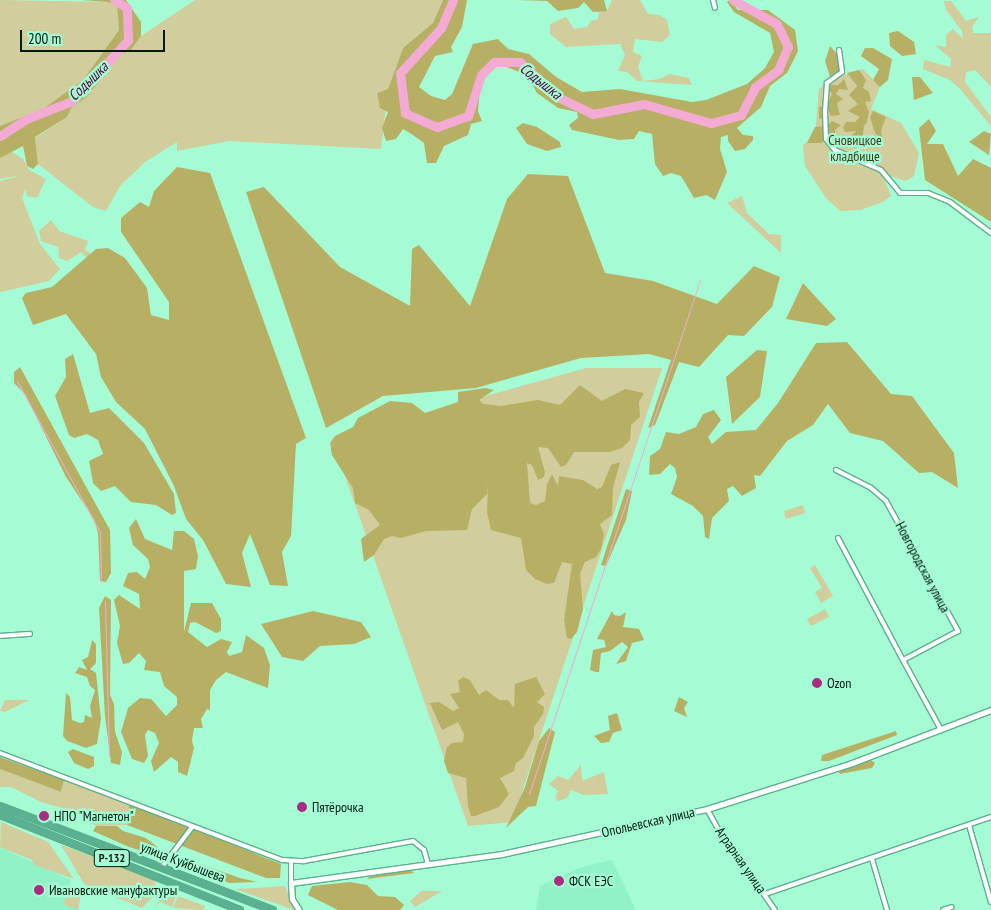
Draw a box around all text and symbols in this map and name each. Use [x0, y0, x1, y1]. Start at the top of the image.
scale bar [22, 20, 168, 52]
text: 200 m [28, 29, 61, 48]
water label: Содышка [64, 58, 112, 104]
water label: Содышка [516, 59, 566, 103]
park label: Сновицкое кладбище [828, 132, 882, 164]
street label: Новгородская улица [892, 519, 954, 615]
place label: Ozon [827, 675, 852, 691]
marker: Ozon [811, 677, 823, 689]
place label: Пятёрочка [312, 799, 364, 815]
marker: Пятёрочка [296, 801, 308, 813]
street label: Опольевская улица [600, 803, 696, 841]
place label: НПО "Магнетон" [54, 808, 134, 824]
marker: НПО "Магнетон" [38, 810, 50, 822]
street label: Аграрная улица [712, 824, 770, 896]
street label: улица Куйбышева [139, 838, 227, 886]
road number: Р-132 [93, 848, 131, 868]
place label: ФСК ЕЭС [569, 873, 613, 889]
marker: ФСК ЕЭС [553, 875, 565, 887]
place label: Ивановские мануфактуры [49, 882, 177, 898]
marker: Ивановские мануфактуры [33, 884, 45, 896]

